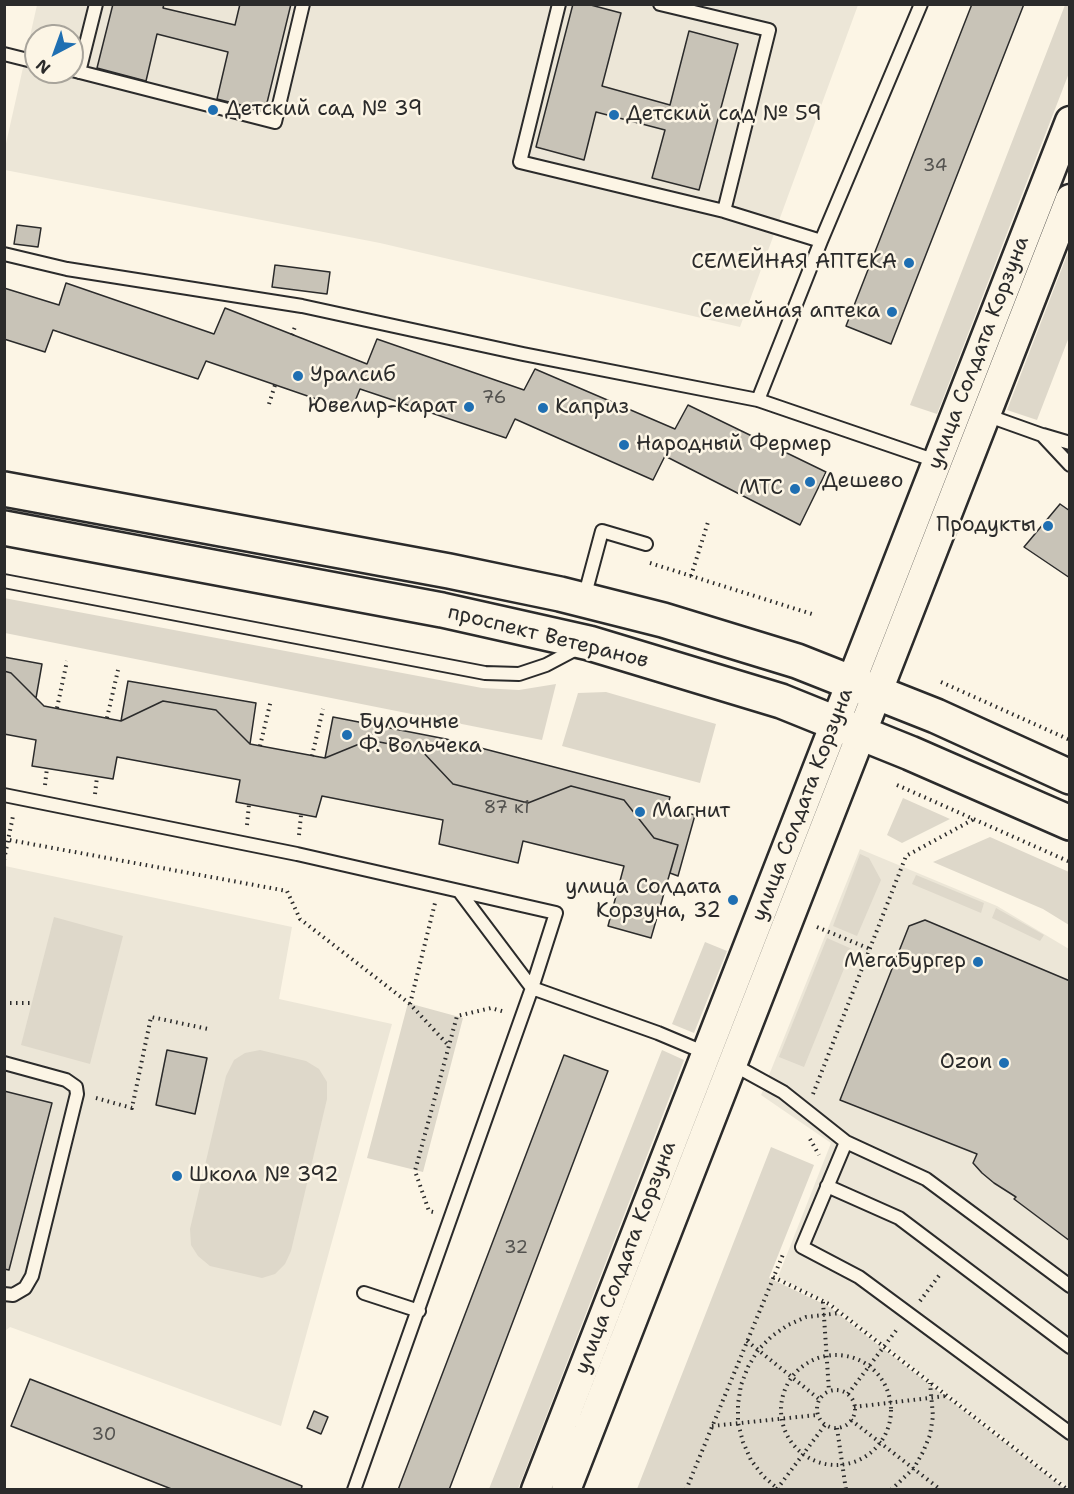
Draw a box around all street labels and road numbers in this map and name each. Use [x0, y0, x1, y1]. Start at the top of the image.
street label: улица Солдата Корзуна [923, 233, 1035, 473]
street label: проспект Ветеранов [445, 600, 651, 674]
street label: улица Солдата Корзуна [747, 685, 859, 925]
street label: улица Солдата Корзуна [570, 1138, 682, 1378]

